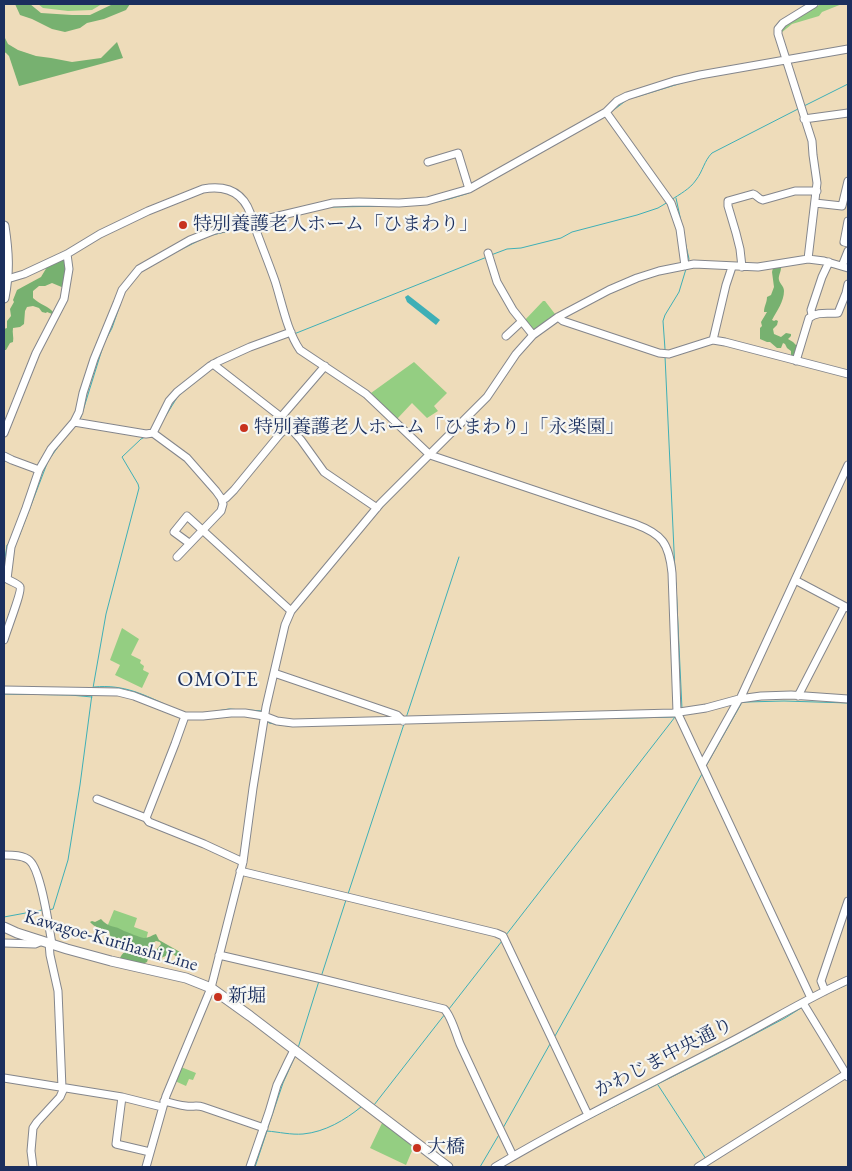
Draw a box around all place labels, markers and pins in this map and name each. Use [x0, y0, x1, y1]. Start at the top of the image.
place label: 特別養護老人ホーム「ひまわり」 [193, 214, 478, 236]
marker: 特別養護老人ホーム「ひまわり」 [177, 219, 189, 231]
place label: 特別養護老人ホーム「ひまわり」「永楽園」 [254, 417, 624, 439]
marker: 特別養護老人ホーム「ひまわり」「永楽園」 [238, 422, 250, 434]
place label: 新堀 [228, 986, 266, 1008]
marker: 新堀 [212, 991, 224, 1003]
place label: 大橋 [427, 1137, 465, 1159]
marker: 大橋 [411, 1142, 423, 1154]

